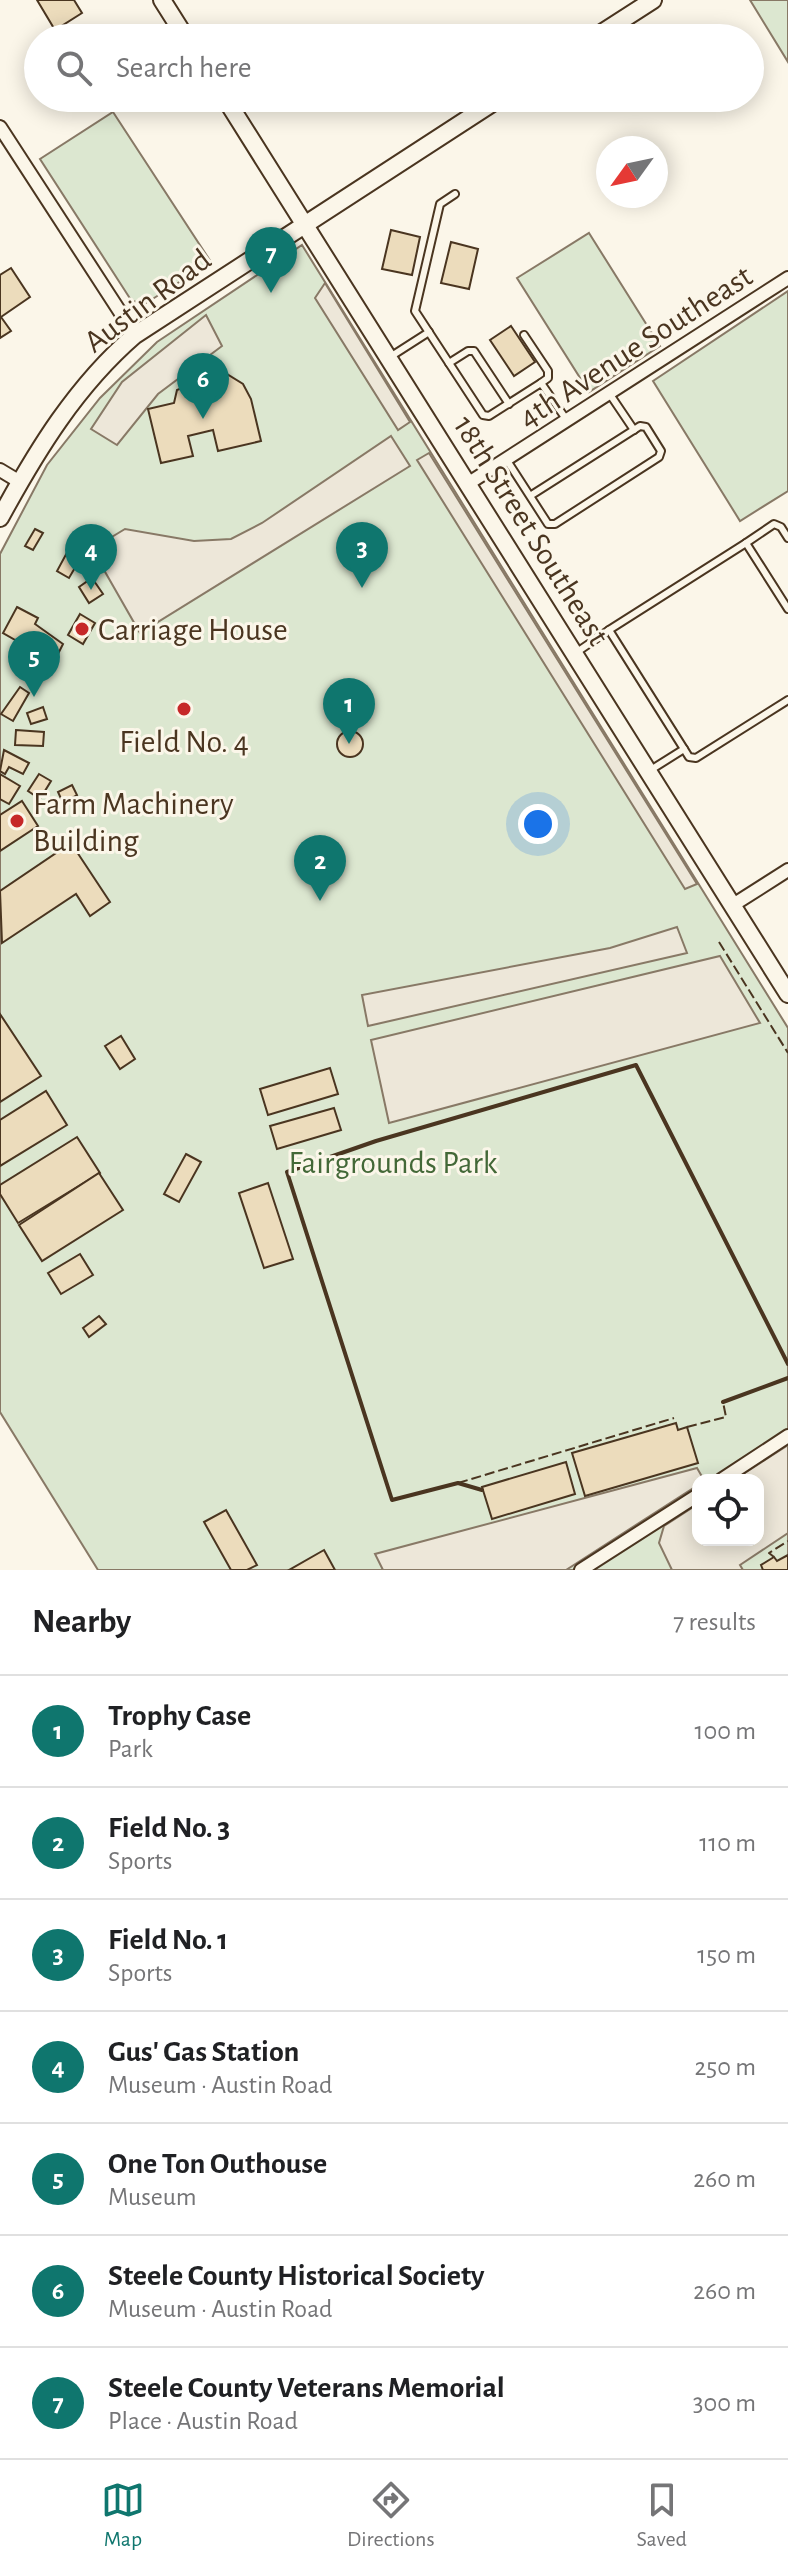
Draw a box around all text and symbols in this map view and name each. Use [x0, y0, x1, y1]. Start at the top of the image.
search box [24, 24, 764, 112]
icon: search [52, 46, 96, 90]
text: Search here [116, 53, 252, 83]
north arrow [596, 136, 668, 208]
pin: 7 [245, 227, 297, 293]
street label: Austin Road [78, 243, 217, 359]
street label: 4th Avenue Southeast [513, 260, 758, 434]
pin: 6 [177, 353, 229, 419]
street label: 18th Street Southeast [448, 410, 615, 651]
pin: 3 [336, 522, 388, 588]
pin: 4 [65, 524, 117, 590]
place label: Carriage House [98, 614, 288, 646]
marker: Carriage House [73, 620, 91, 638]
pin: 5 [8, 631, 60, 697]
pin: 1 [323, 678, 375, 744]
marker: Field No. 4 [175, 700, 193, 718]
place label: Field No. 4 [119, 726, 249, 758]
place label: Farm Machinery Building [33, 788, 234, 857]
your location [518, 804, 558, 844]
marker: Farm Machinery Building [8, 812, 26, 830]
pin: 2 [294, 835, 346, 901]
park label: Fairgrounds Park [289, 1147, 498, 1179]
map controls [692, 1474, 764, 1546]
button: locate [692, 1474, 764, 1546]
text: Nearby [32, 1605, 131, 1639]
text: 7 results [673, 1609, 756, 1635]
text: Trophy Case [108, 1701, 251, 1731]
text: 1 [53, 1718, 63, 1744]
text: 100 m [695, 1718, 756, 1744]
text: Park [108, 1736, 153, 1762]
text: Field No. 3 [108, 1813, 230, 1843]
text: 2 [52, 1830, 64, 1856]
text: 110 m [699, 1830, 756, 1856]
text: Sports [108, 1848, 172, 1874]
text: Field No. 1 [108, 1925, 228, 1955]
text: 3 [52, 1942, 64, 1968]
text: 150 m [697, 1942, 756, 1968]
text: Sports [108, 1960, 172, 1986]
text: Gus' Gas Station [108, 2037, 299, 2067]
text: 4 [51, 2054, 65, 2080]
text: 250 m [694, 2054, 756, 2080]
text: Museum · Austin Road [108, 2072, 333, 2098]
text: One Ton Outhouse [108, 2149, 327, 2179]
text: 5 [52, 2166, 64, 2192]
text: 260 m [693, 2166, 756, 2192]
text: Museum [108, 2184, 197, 2210]
text: Steele County Historical Society [108, 2261, 484, 2291]
text: 6 [52, 2278, 64, 2304]
text: 260 m [693, 2278, 756, 2304]
text: Museum · Austin Road [108, 2296, 333, 2322]
text: Steele County Veterans Memorial [108, 2373, 505, 2403]
text: 7 [52, 2390, 64, 2416]
text: 300 m [693, 2390, 756, 2416]
text: Place · Austin Road [108, 2408, 298, 2434]
tab: Map [101, 2478, 145, 2552]
tab: Directions [347, 2478, 435, 2552]
tab: Saved [637, 2478, 687, 2552]

